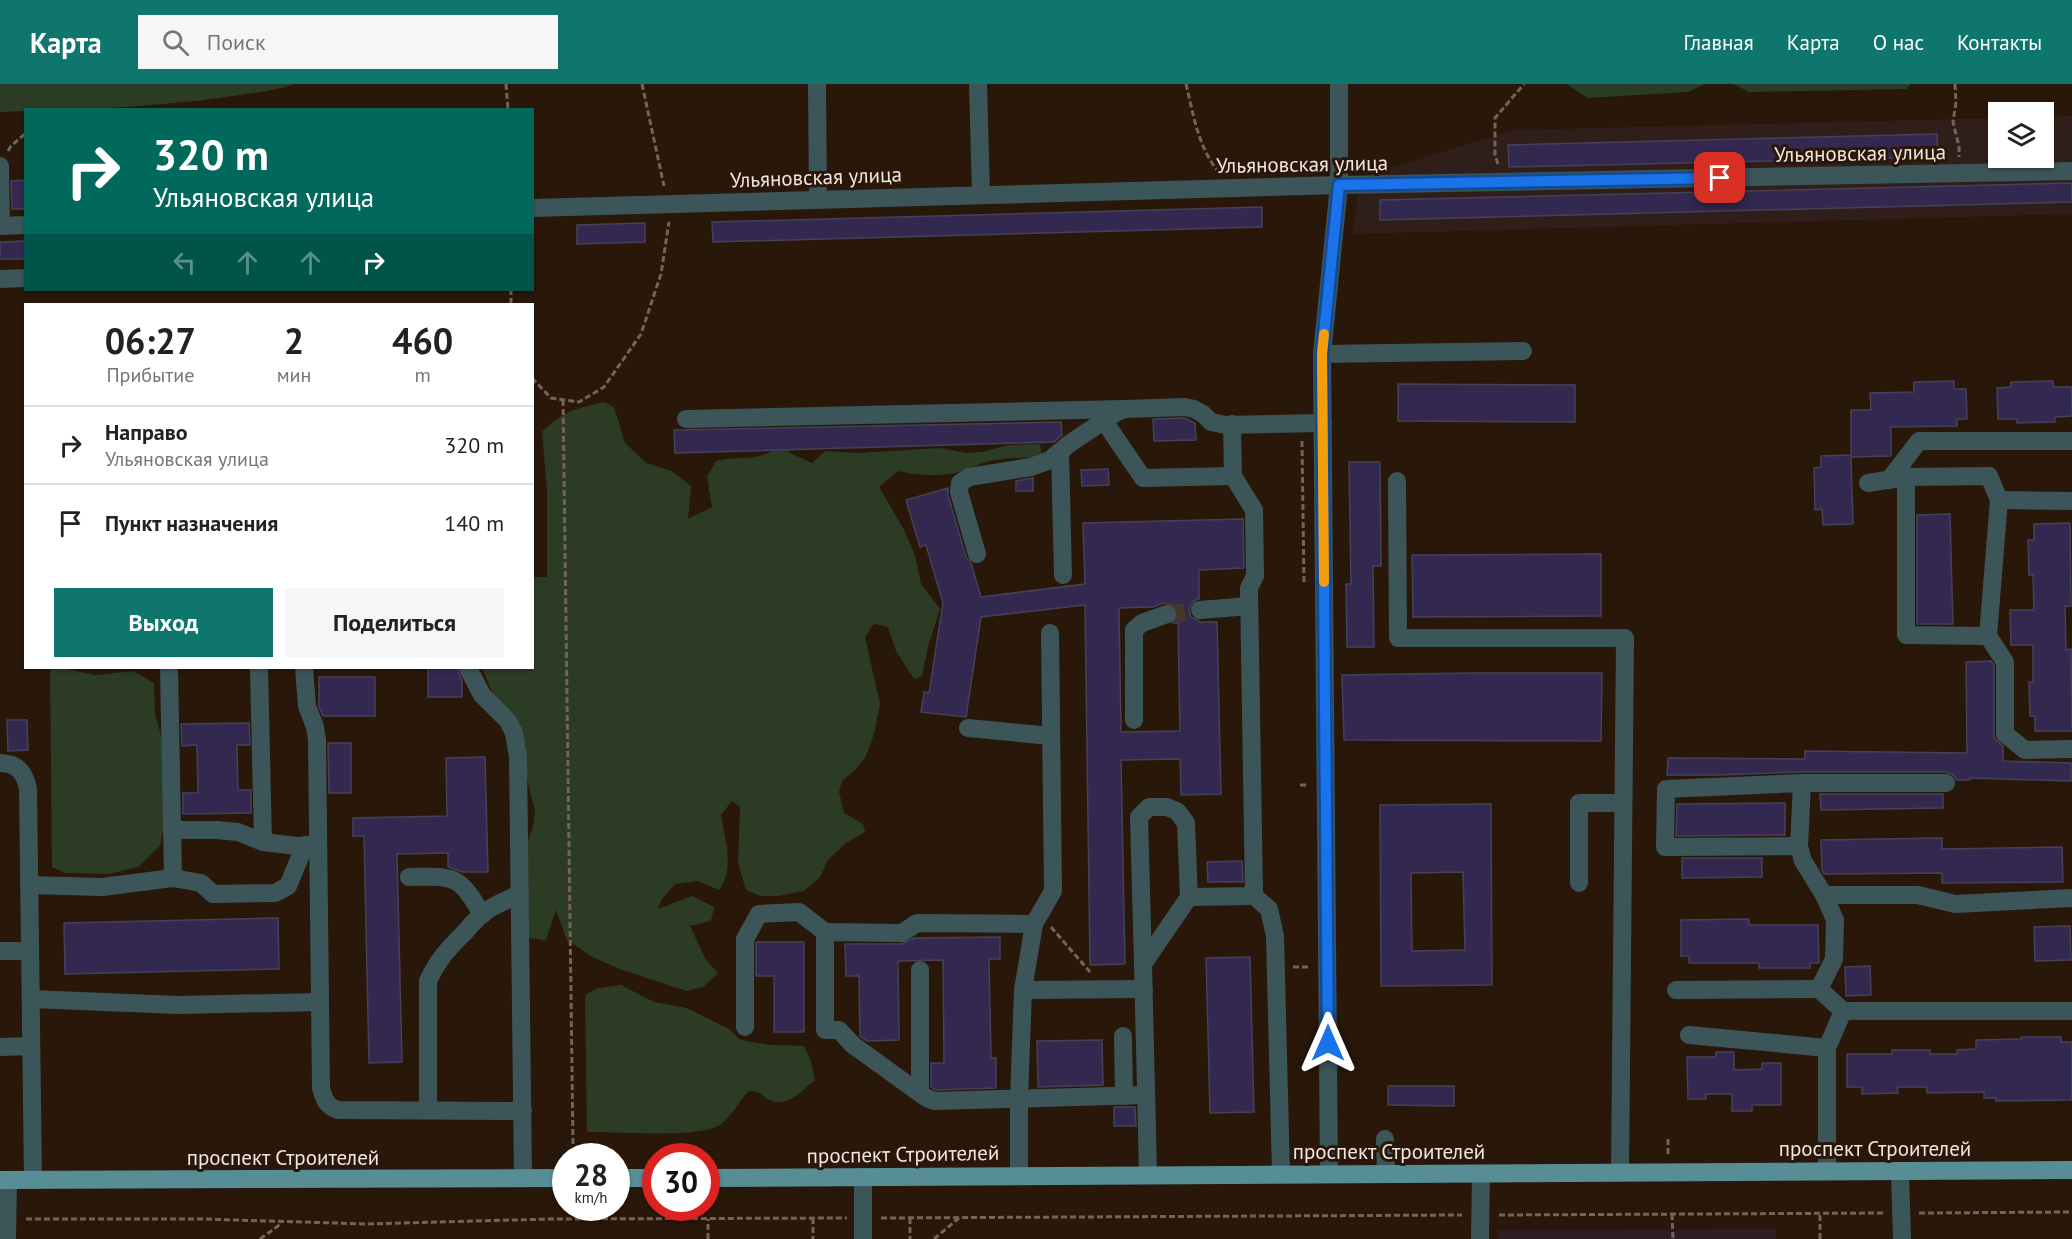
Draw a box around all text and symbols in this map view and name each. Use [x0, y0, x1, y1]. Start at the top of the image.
search box [138, 15, 558, 69]
text: Карта [30, 24, 102, 61]
icon: search [159, 26, 192, 59]
text: Поиск [207, 28, 266, 56]
text: Главная [1683, 29, 1754, 56]
text: Карта [1787, 29, 1840, 56]
text: О нас [1873, 29, 1924, 56]
text: Контакты [1957, 29, 2042, 56]
map controls [1988, 102, 2054, 168]
button: layers [1988, 102, 2054, 168]
text: 320 m [153, 127, 269, 182]
icon: right [54, 132, 132, 210]
street label: Ульяновская улица [1774, 138, 1946, 168]
street label: Ульяновская улица [1216, 149, 1388, 179]
pin [1694, 152, 1745, 203]
street label: Ульяновская улица [730, 161, 902, 193]
icon: arrive [1703, 161, 1736, 194]
text: Ульяновская улица [153, 180, 374, 214]
icon: left [168, 246, 201, 279]
icon: ahead [231, 246, 264, 279]
icon: ahead [294, 246, 327, 279]
icon: right [357, 246, 390, 279]
text: 06:27 [105, 317, 196, 364]
text: 2 [284, 317, 304, 364]
text: 460 [392, 317, 453, 364]
text: Прибытие [106, 362, 194, 388]
text: мин [277, 362, 311, 388]
text: m [415, 362, 431, 388]
text: Направо [105, 418, 188, 446]
icon: right [54, 429, 87, 462]
text: 320 m [444, 431, 504, 459]
text: Ульяновская улица [105, 446, 269, 472]
icon: arrive [54, 507, 87, 540]
text: Пункт назначения [105, 509, 278, 537]
text: 140 m [444, 509, 504, 537]
button: Выход [54, 588, 273, 657]
button: Поделиться [285, 588, 504, 657]
position arrow [1296, 1011, 1360, 1075]
street label: проспект Строителей [1779, 1135, 1971, 1162]
street label: проспект Строителей [1293, 1138, 1485, 1165]
street label: проспект Строителей [806, 1139, 1000, 1169]
speed limit sign: 30 [642, 1143, 720, 1221]
street label: проспект Строителей [187, 1144, 379, 1171]
text: 28 [574, 1155, 608, 1194]
text: km/h [575, 1188, 607, 1207]

